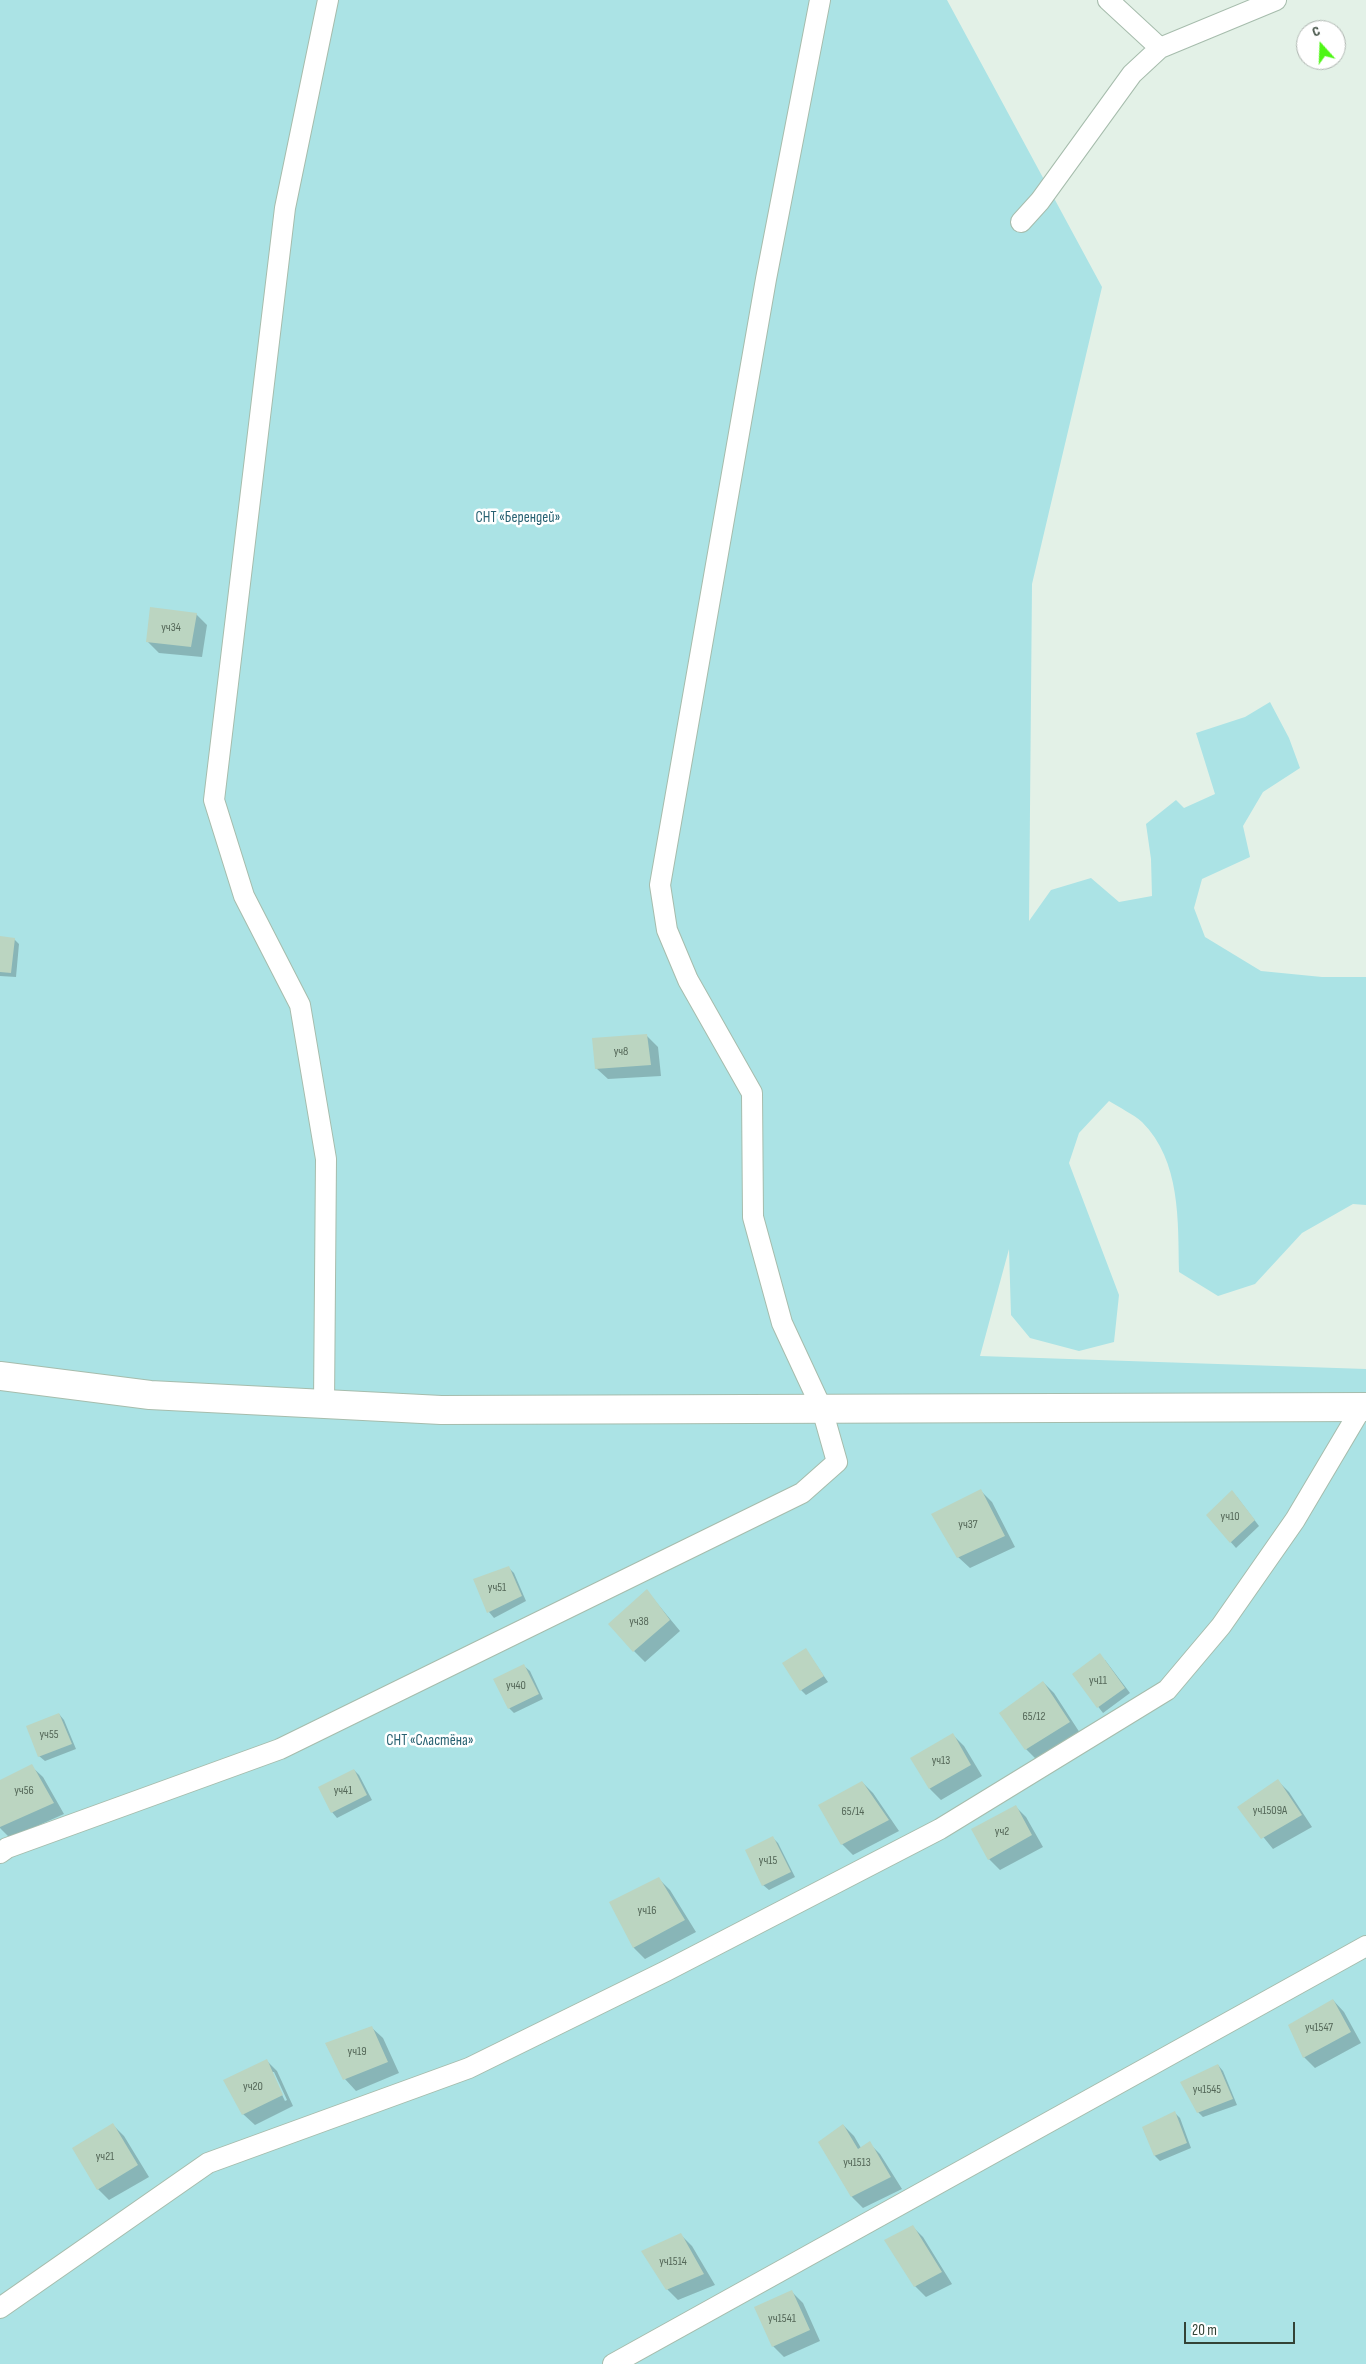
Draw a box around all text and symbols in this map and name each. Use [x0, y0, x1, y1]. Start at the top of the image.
north arrow [1296, 20, 1346, 70]
text: С [1310, 22, 1322, 41]
park label: СНТ «Берендей» [476, 509, 560, 527]
house number: уч34 [161, 621, 181, 635]
house number: уч8 [614, 1045, 628, 1059]
house number: уч10 [1220, 1510, 1240, 1524]
house number: уч37 [958, 1518, 978, 1532]
house number: уч51 [488, 1581, 506, 1595]
house number: уч38 [629, 1615, 649, 1629]
house number: уч11 [1089, 1674, 1107, 1688]
house number: уч40 [506, 1679, 526, 1693]
house number: 65/12 [1023, 1710, 1045, 1724]
house number: уч55 [39, 1728, 59, 1742]
park label: СНТ «Сластёна» [386, 1732, 474, 1750]
house number: уч13 [932, 1754, 950, 1768]
house number: уч56 [14, 1784, 34, 1798]
house number: уч41 [334, 1784, 352, 1798]
house number: уч1509А [1253, 1804, 1287, 1818]
house number: 65/14 [842, 1805, 864, 1819]
house number: уч2 [995, 1825, 1009, 1839]
house number: уч15 [759, 1854, 777, 1868]
house number: уч16 [638, 1904, 656, 1918]
house number: уч1547 [1305, 2021, 1333, 2035]
house number: уч19 [348, 2045, 366, 2059]
house number: уч20 [243, 2080, 263, 2094]
house number: уч1545 [1193, 2083, 1221, 2097]
house number: уч21 [96, 2150, 114, 2164]
house number: уч1513 [843, 2156, 871, 2170]
house number: уч1514 [659, 2255, 687, 2269]
house number: уч1541 [768, 2312, 796, 2326]
scale bar [1186, 2312, 1297, 2344]
text: 20 m [1192, 2321, 1217, 2340]

